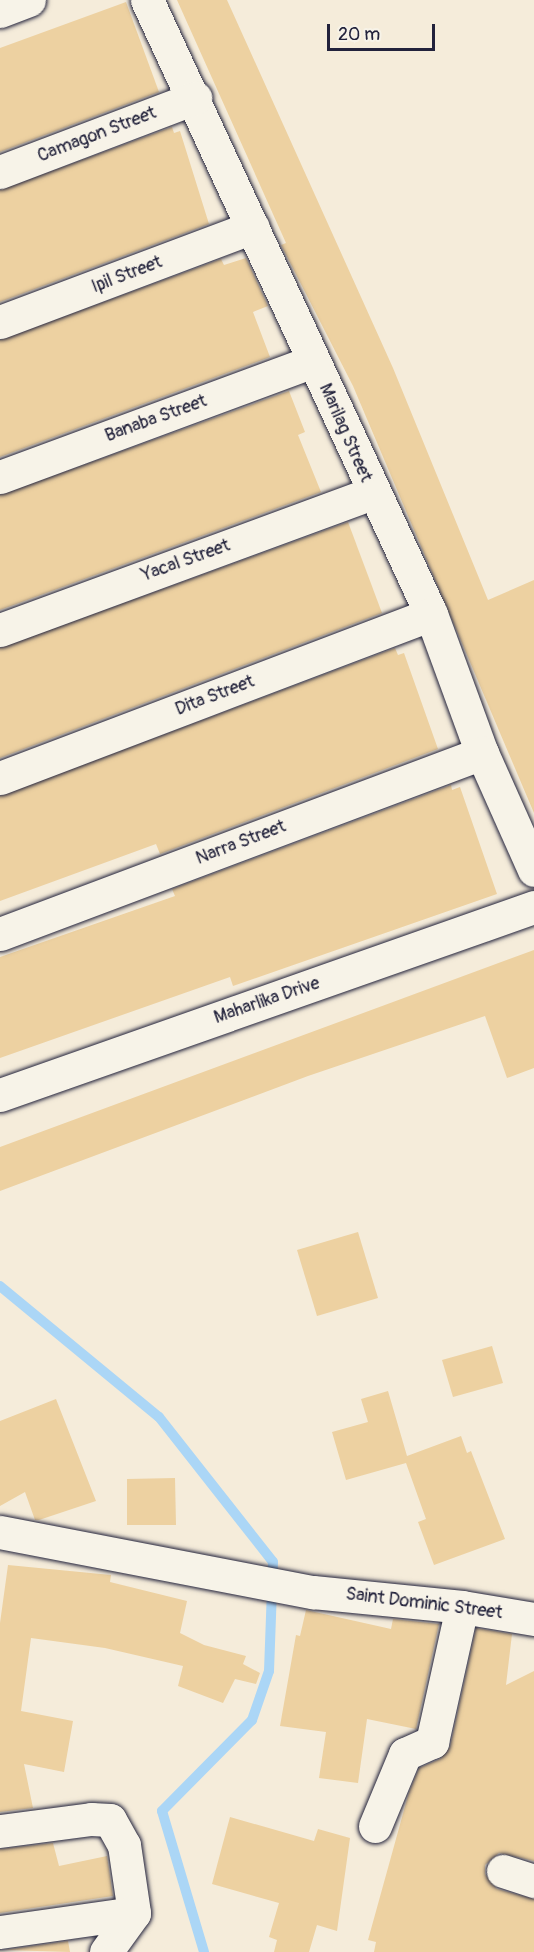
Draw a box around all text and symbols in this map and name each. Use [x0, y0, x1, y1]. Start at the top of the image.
scale bar [330, 12, 438, 50]
text: 20 m [338, 23, 380, 46]
street label: Camagon Street [35, 102, 159, 168]
street label: Ipil Street [89, 252, 165, 298]
street label: Marilag Street [314, 380, 376, 486]
street label: Banaba Street [102, 391, 210, 447]
street label: Yacal Street [139, 535, 233, 587]
street label: Dita Street [172, 671, 258, 721]
street label: Narra Street [193, 816, 289, 870]
street label: Maharlika Drive [211, 973, 323, 1029]
street label: Saint Dominic Street [344, 1584, 504, 1624]

